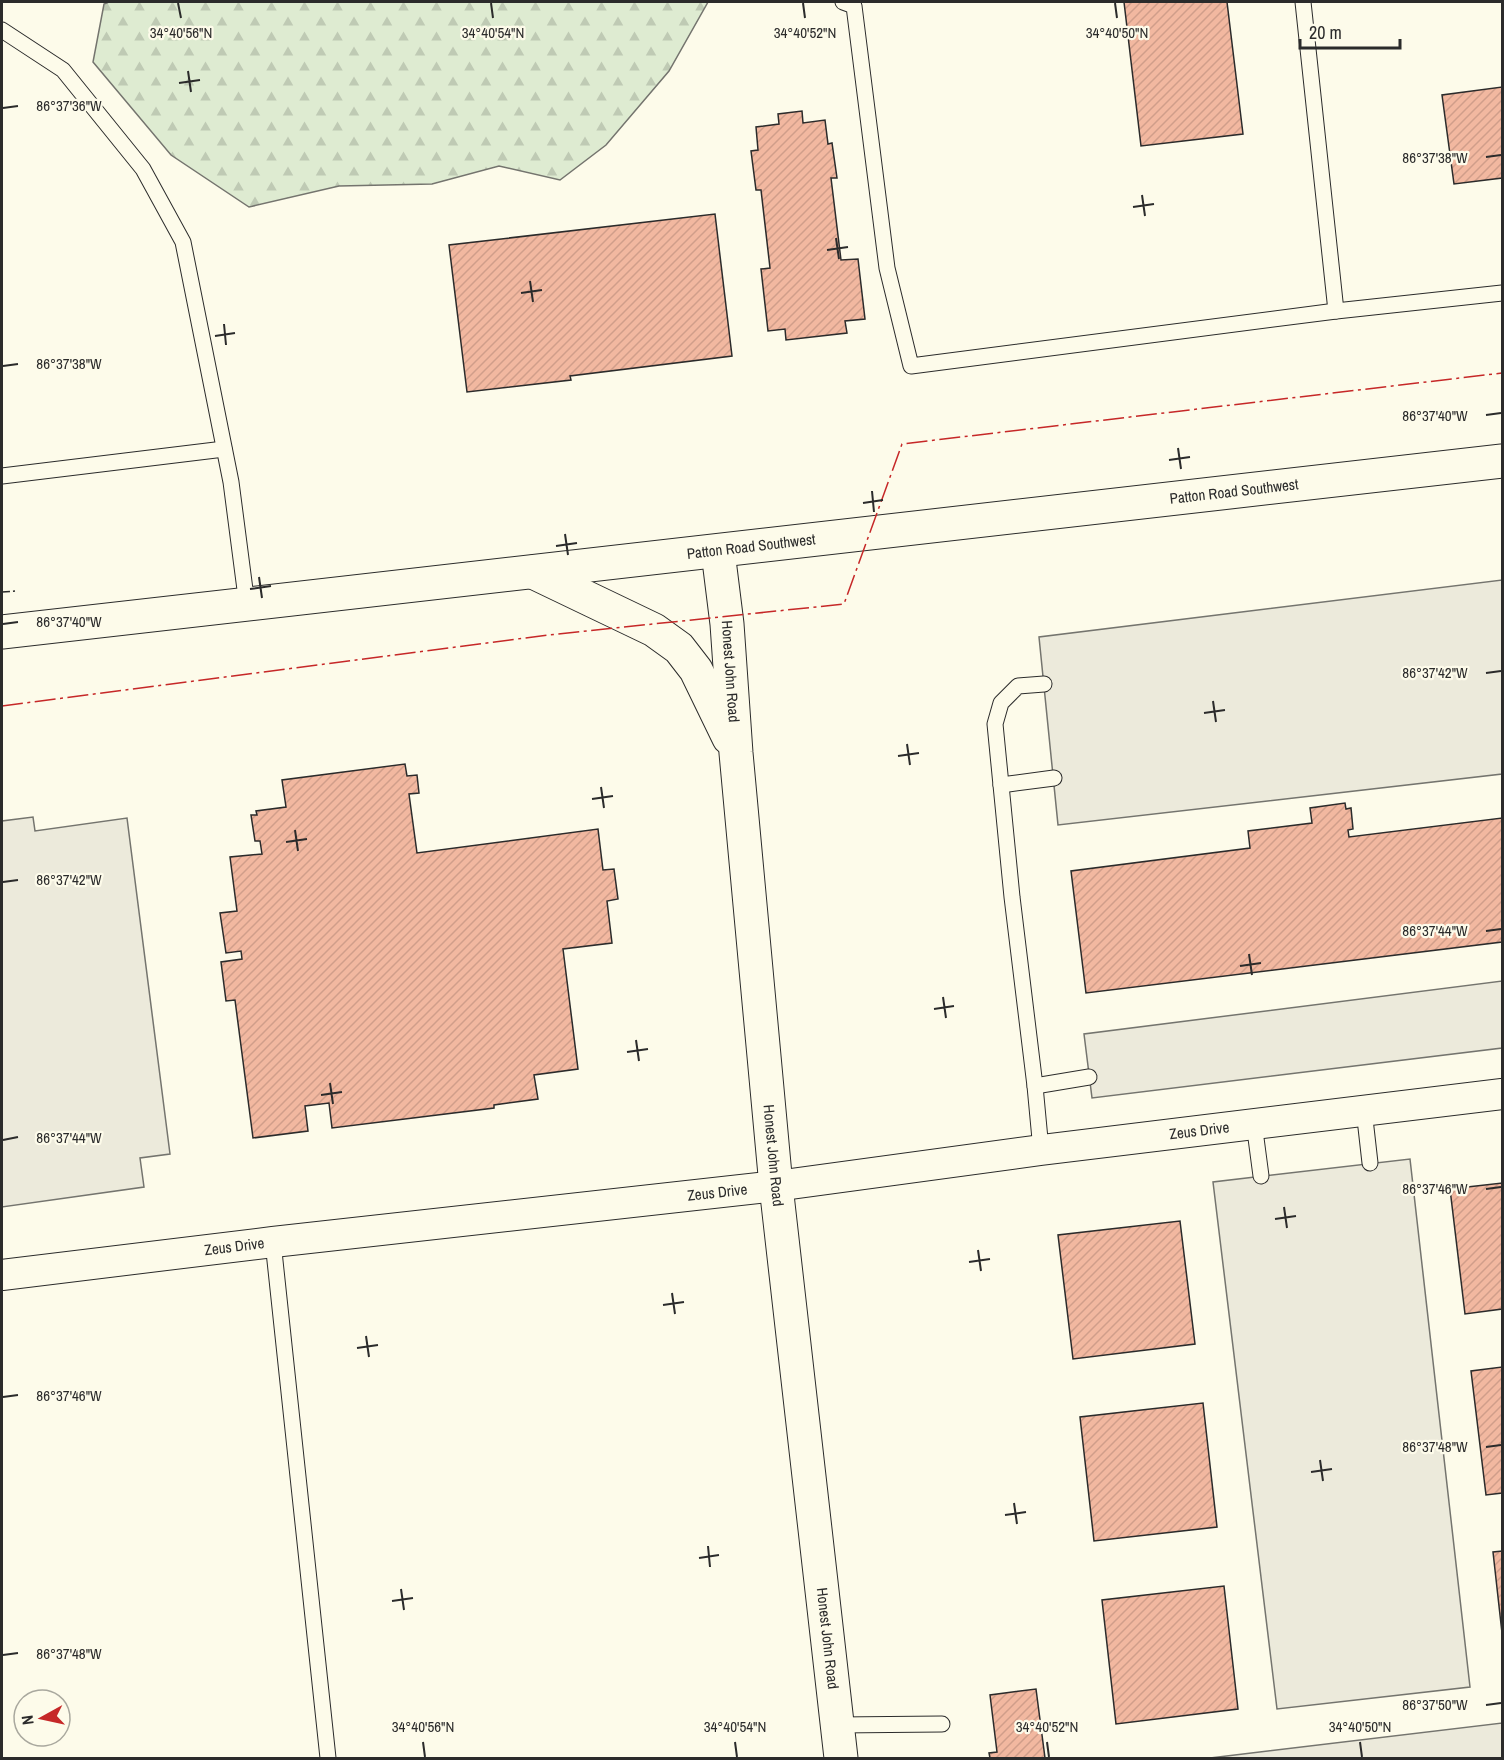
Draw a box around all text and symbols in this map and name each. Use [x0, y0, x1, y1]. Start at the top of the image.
scale bar [1300, 12, 1400, 50]
text: 20 m [1309, 20, 1342, 45]
text: 34°40'56"N [150, 22, 212, 43]
text: 34°40'54"N [462, 22, 524, 43]
text: 34°40'52"N [774, 22, 836, 43]
text: 34°40'50"N [1086, 22, 1148, 43]
text: 86°37'36"W [36, 95, 102, 116]
text: 86°37'38"W [1402, 147, 1468, 168]
text: 86°37'38"W [36, 353, 102, 374]
text: 86°37'40"W [1402, 405, 1468, 426]
street label: Patton Road Southwest [1169, 473, 1300, 509]
street label: Patton Road Southwest [686, 528, 817, 564]
text: 86°37'40"W [36, 611, 102, 632]
street label: Honest John Road [717, 620, 745, 723]
text: 86°37'42"W [1402, 662, 1468, 683]
text: 86°37'42"W [36, 869, 102, 890]
text: 86°37'44"W [1402, 920, 1468, 941]
street label: Honest John Road [759, 1104, 789, 1207]
street label: Zeus Drive [1168, 1116, 1231, 1144]
text: 86°37'44"W [36, 1127, 102, 1148]
street label: Zeus Drive [686, 1178, 748, 1206]
text: 86°37'46"W [1402, 1178, 1468, 1199]
street label: Zeus Drive [203, 1232, 266, 1260]
text: 86°37'46"W [36, 1385, 102, 1406]
text: 86°37'48"W [1402, 1436, 1468, 1457]
street label: Honest John Road [812, 1586, 844, 1690]
text: 86°37'48"W [36, 1643, 102, 1664]
north arrow [12, 1688, 72, 1748]
text: 86°37'50"W [1402, 1694, 1468, 1715]
text: N [16, 1714, 39, 1726]
text: 34°40'56"N [392, 1716, 454, 1737]
text: 34°40'54"N [704, 1716, 766, 1737]
text: 34°40'52"N [1016, 1716, 1078, 1737]
text: 34°40'50"N [1329, 1716, 1391, 1737]

